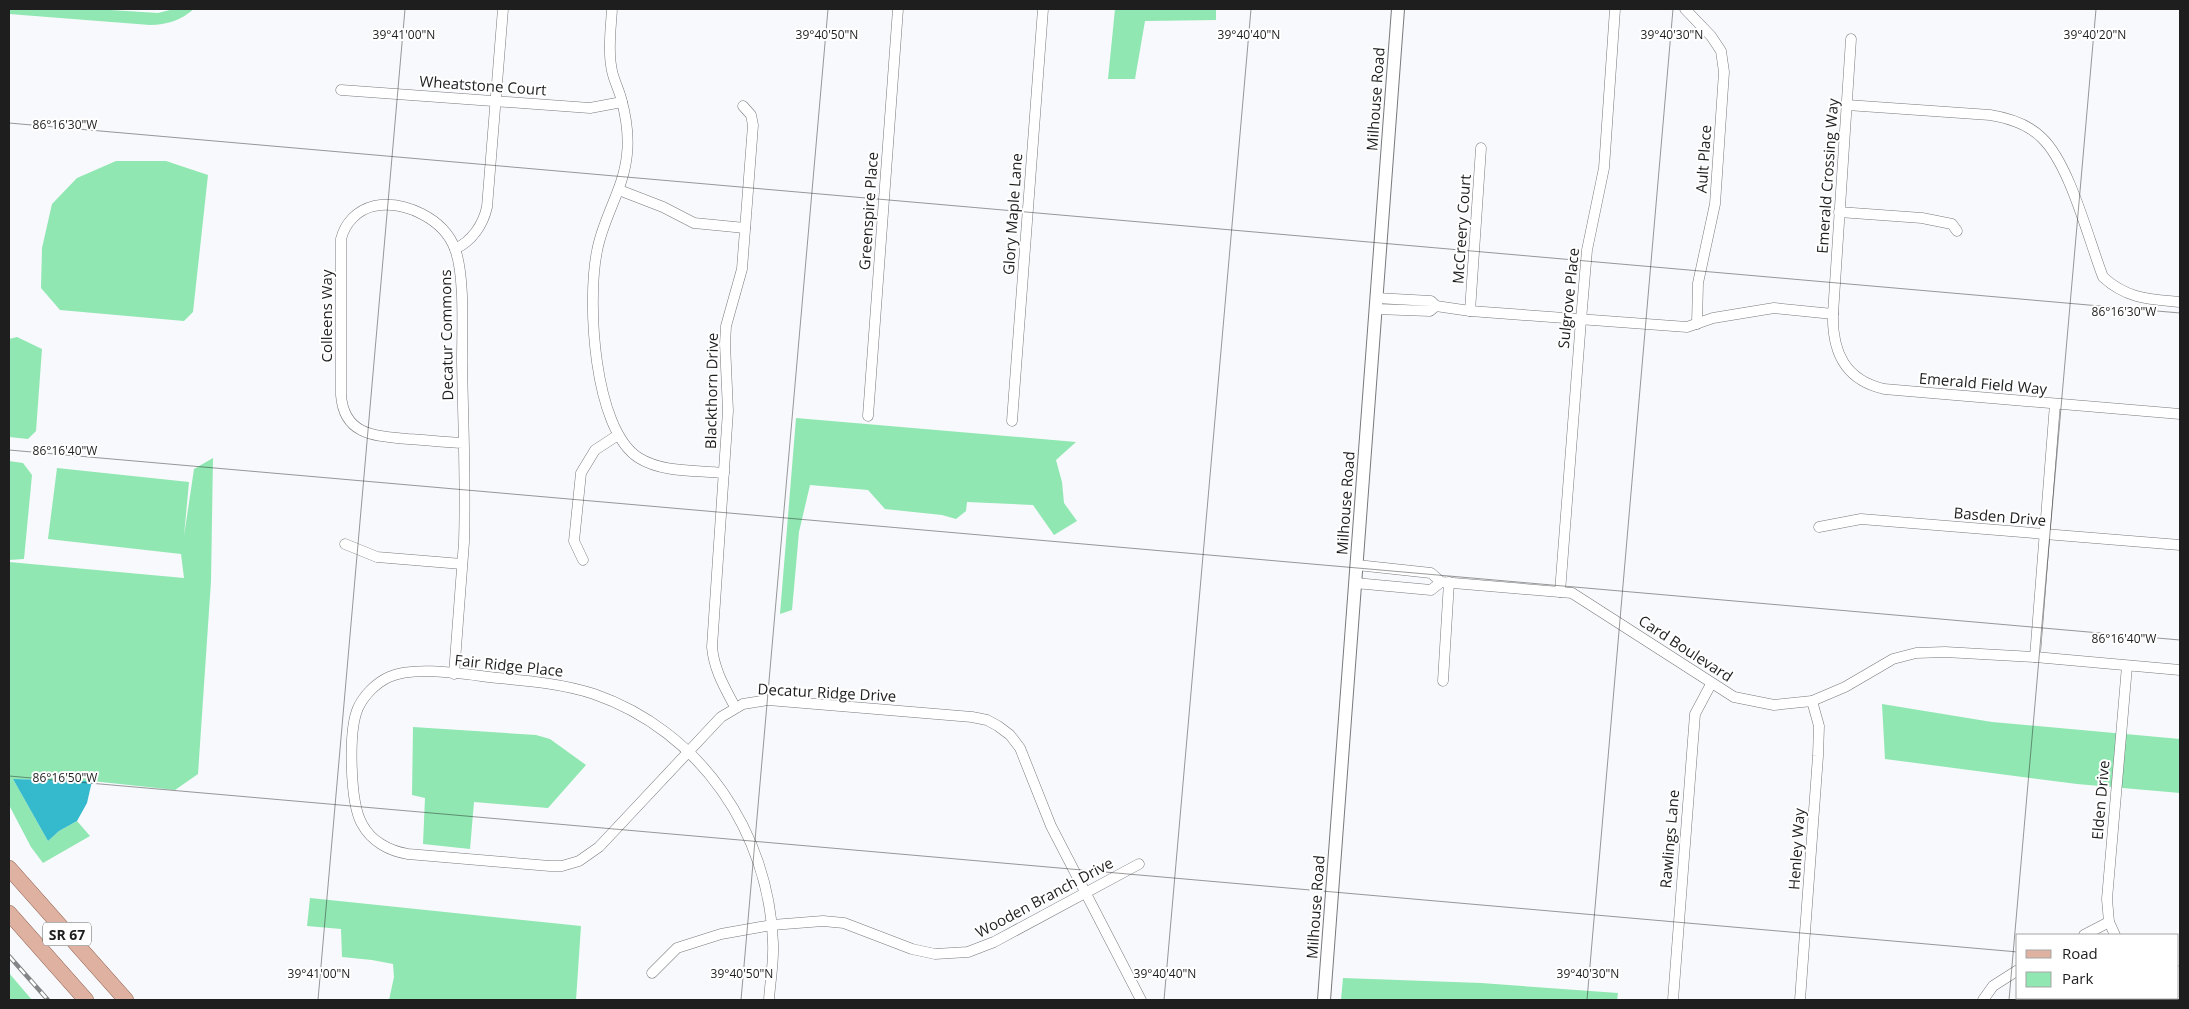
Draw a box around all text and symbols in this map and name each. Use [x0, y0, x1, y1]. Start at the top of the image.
text: 39°41'00"N [373, 26, 435, 43]
text: 39°40'50"N [796, 26, 858, 43]
text: 39°40'40"N [1218, 26, 1280, 43]
text: 39°40'30"N [1641, 26, 1703, 43]
text: 39°40'20"N [2064, 26, 2126, 43]
street label: Milhouse Road [1361, 47, 1389, 151]
street label: Wheatstone Court [419, 71, 547, 99]
street label: Emerald Crossing Way [1812, 97, 1842, 254]
text: 86°16'30"W [33, 116, 97, 133]
street label: Ault Place [1691, 124, 1715, 194]
street label: Greenspire Place [854, 151, 882, 271]
street label: Glory Maple Lane [998, 152, 1026, 276]
street label: McCreery Court [1447, 174, 1475, 284]
street label: Sulgrove Place [1553, 247, 1583, 349]
street label: Colleens Way [316, 269, 336, 362]
street label: Decatur Commons [435, 269, 457, 401]
text: 86°16'30"W [2092, 303, 2156, 320]
street label: Blackthorn Drive [700, 333, 722, 449]
street label: Emerald Field Way [1918, 367, 2048, 399]
text: 86°16'40"W [33, 442, 97, 459]
street label: Milhouse Road [1331, 451, 1359, 555]
street label: Basden Drive [1953, 502, 2047, 530]
street label: Card Boulevard [1635, 610, 1737, 686]
text: 86°16'40"W [2092, 630, 2156, 647]
street label: Fair Ridge Place [454, 649, 564, 681]
street label: Decatur Ridge Drive [757, 678, 897, 706]
street label: Elden Drive [2087, 760, 2113, 840]
text: 86°16'50"W [33, 769, 97, 786]
street label: Rawlings Lane [1655, 789, 1683, 889]
street label: Henley Way [1783, 807, 1809, 891]
street label: Wooden Branch Drive [972, 852, 1116, 942]
street label: Milhouse Road [1301, 855, 1329, 959]
road number: SR 67 [43, 922, 91, 946]
legend [2016, 934, 2179, 999]
text: Road [2062, 943, 2098, 963]
text: 39°41'00"N [288, 965, 350, 982]
text: 39°40'50"N [711, 965, 773, 982]
text: 39°40'40"N [1134, 965, 1196, 982]
text: 39°40'30"N [1557, 965, 1619, 982]
text: Park [2062, 968, 2093, 988]

